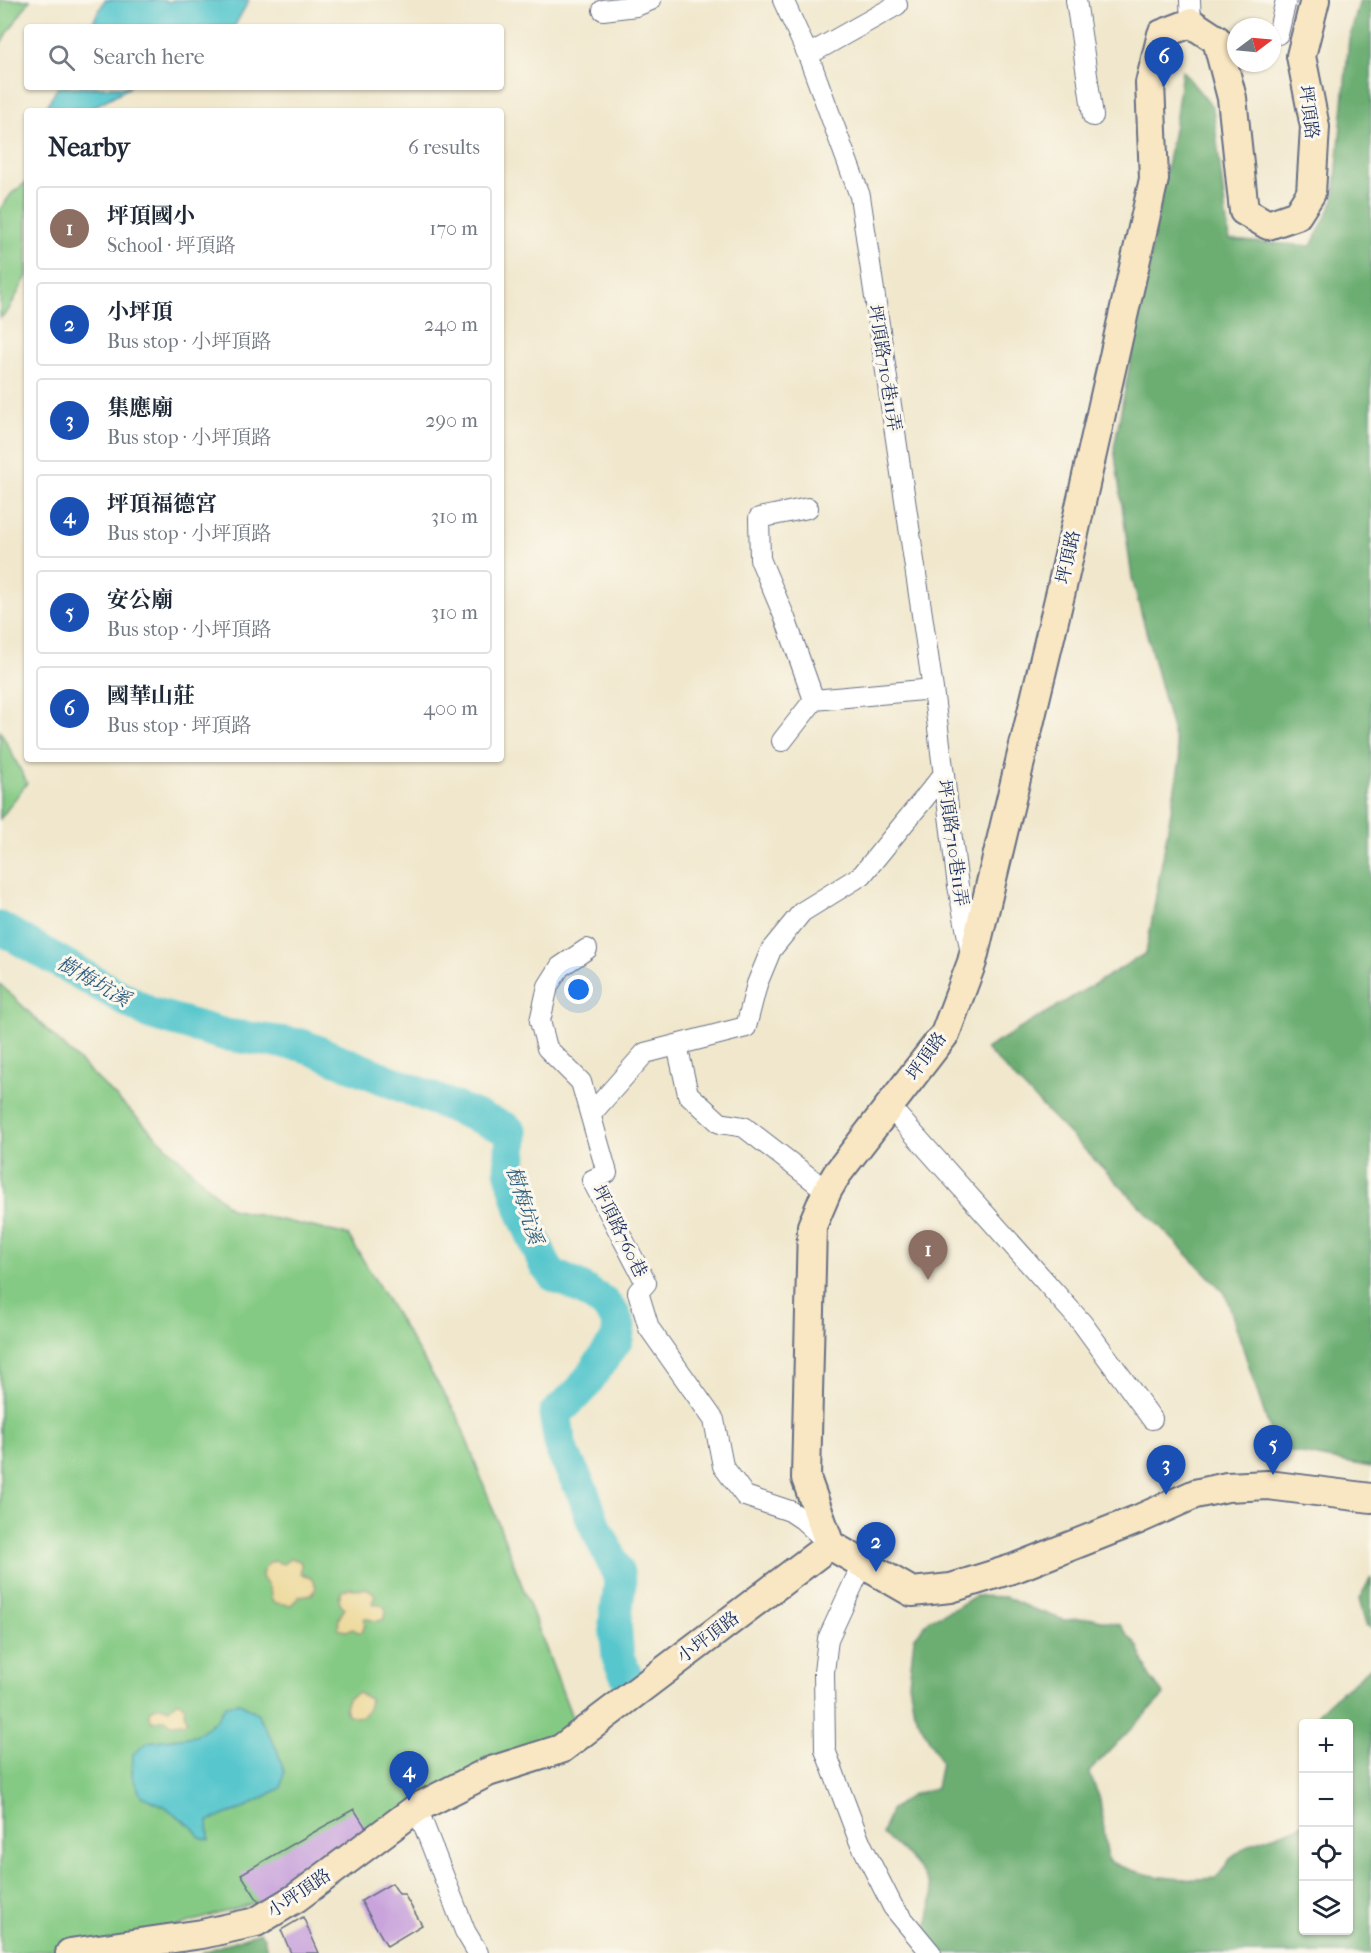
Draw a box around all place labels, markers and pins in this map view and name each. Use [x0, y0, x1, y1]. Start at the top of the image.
pin: 6 [1144, 38, 1184, 87]
pin: 1 [908, 1230, 948, 1280]
pin: 5 [1254, 1426, 1292, 1475]
pin: 3 [1146, 1446, 1186, 1495]
pin: 2 [856, 1522, 896, 1572]
pin: 4 [390, 1752, 428, 1801]

